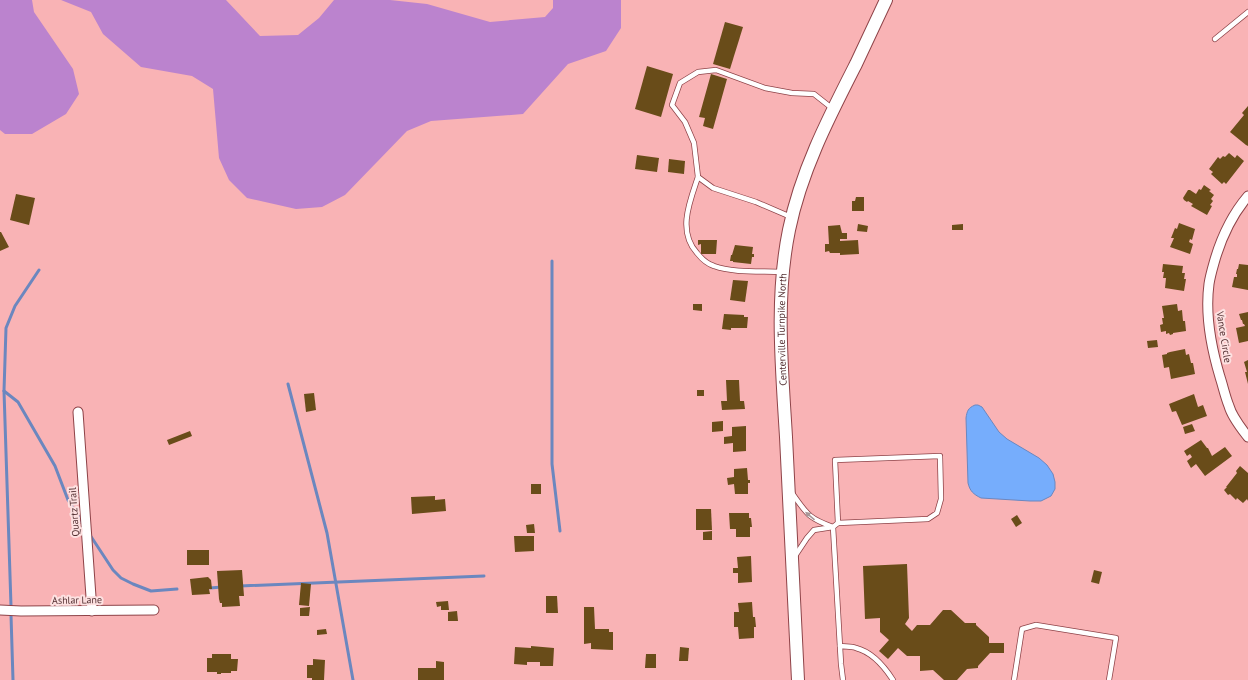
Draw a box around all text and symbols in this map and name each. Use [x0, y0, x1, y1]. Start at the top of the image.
street label: Centerville Turnpike North [774, 273, 789, 386]
street label: Vance Circle [1213, 309, 1234, 364]
street label: Quartz Trail [66, 487, 82, 537]
one-way arrow [805, 511, 816, 520]
street label: Ashlar Lane [52, 593, 102, 607]

